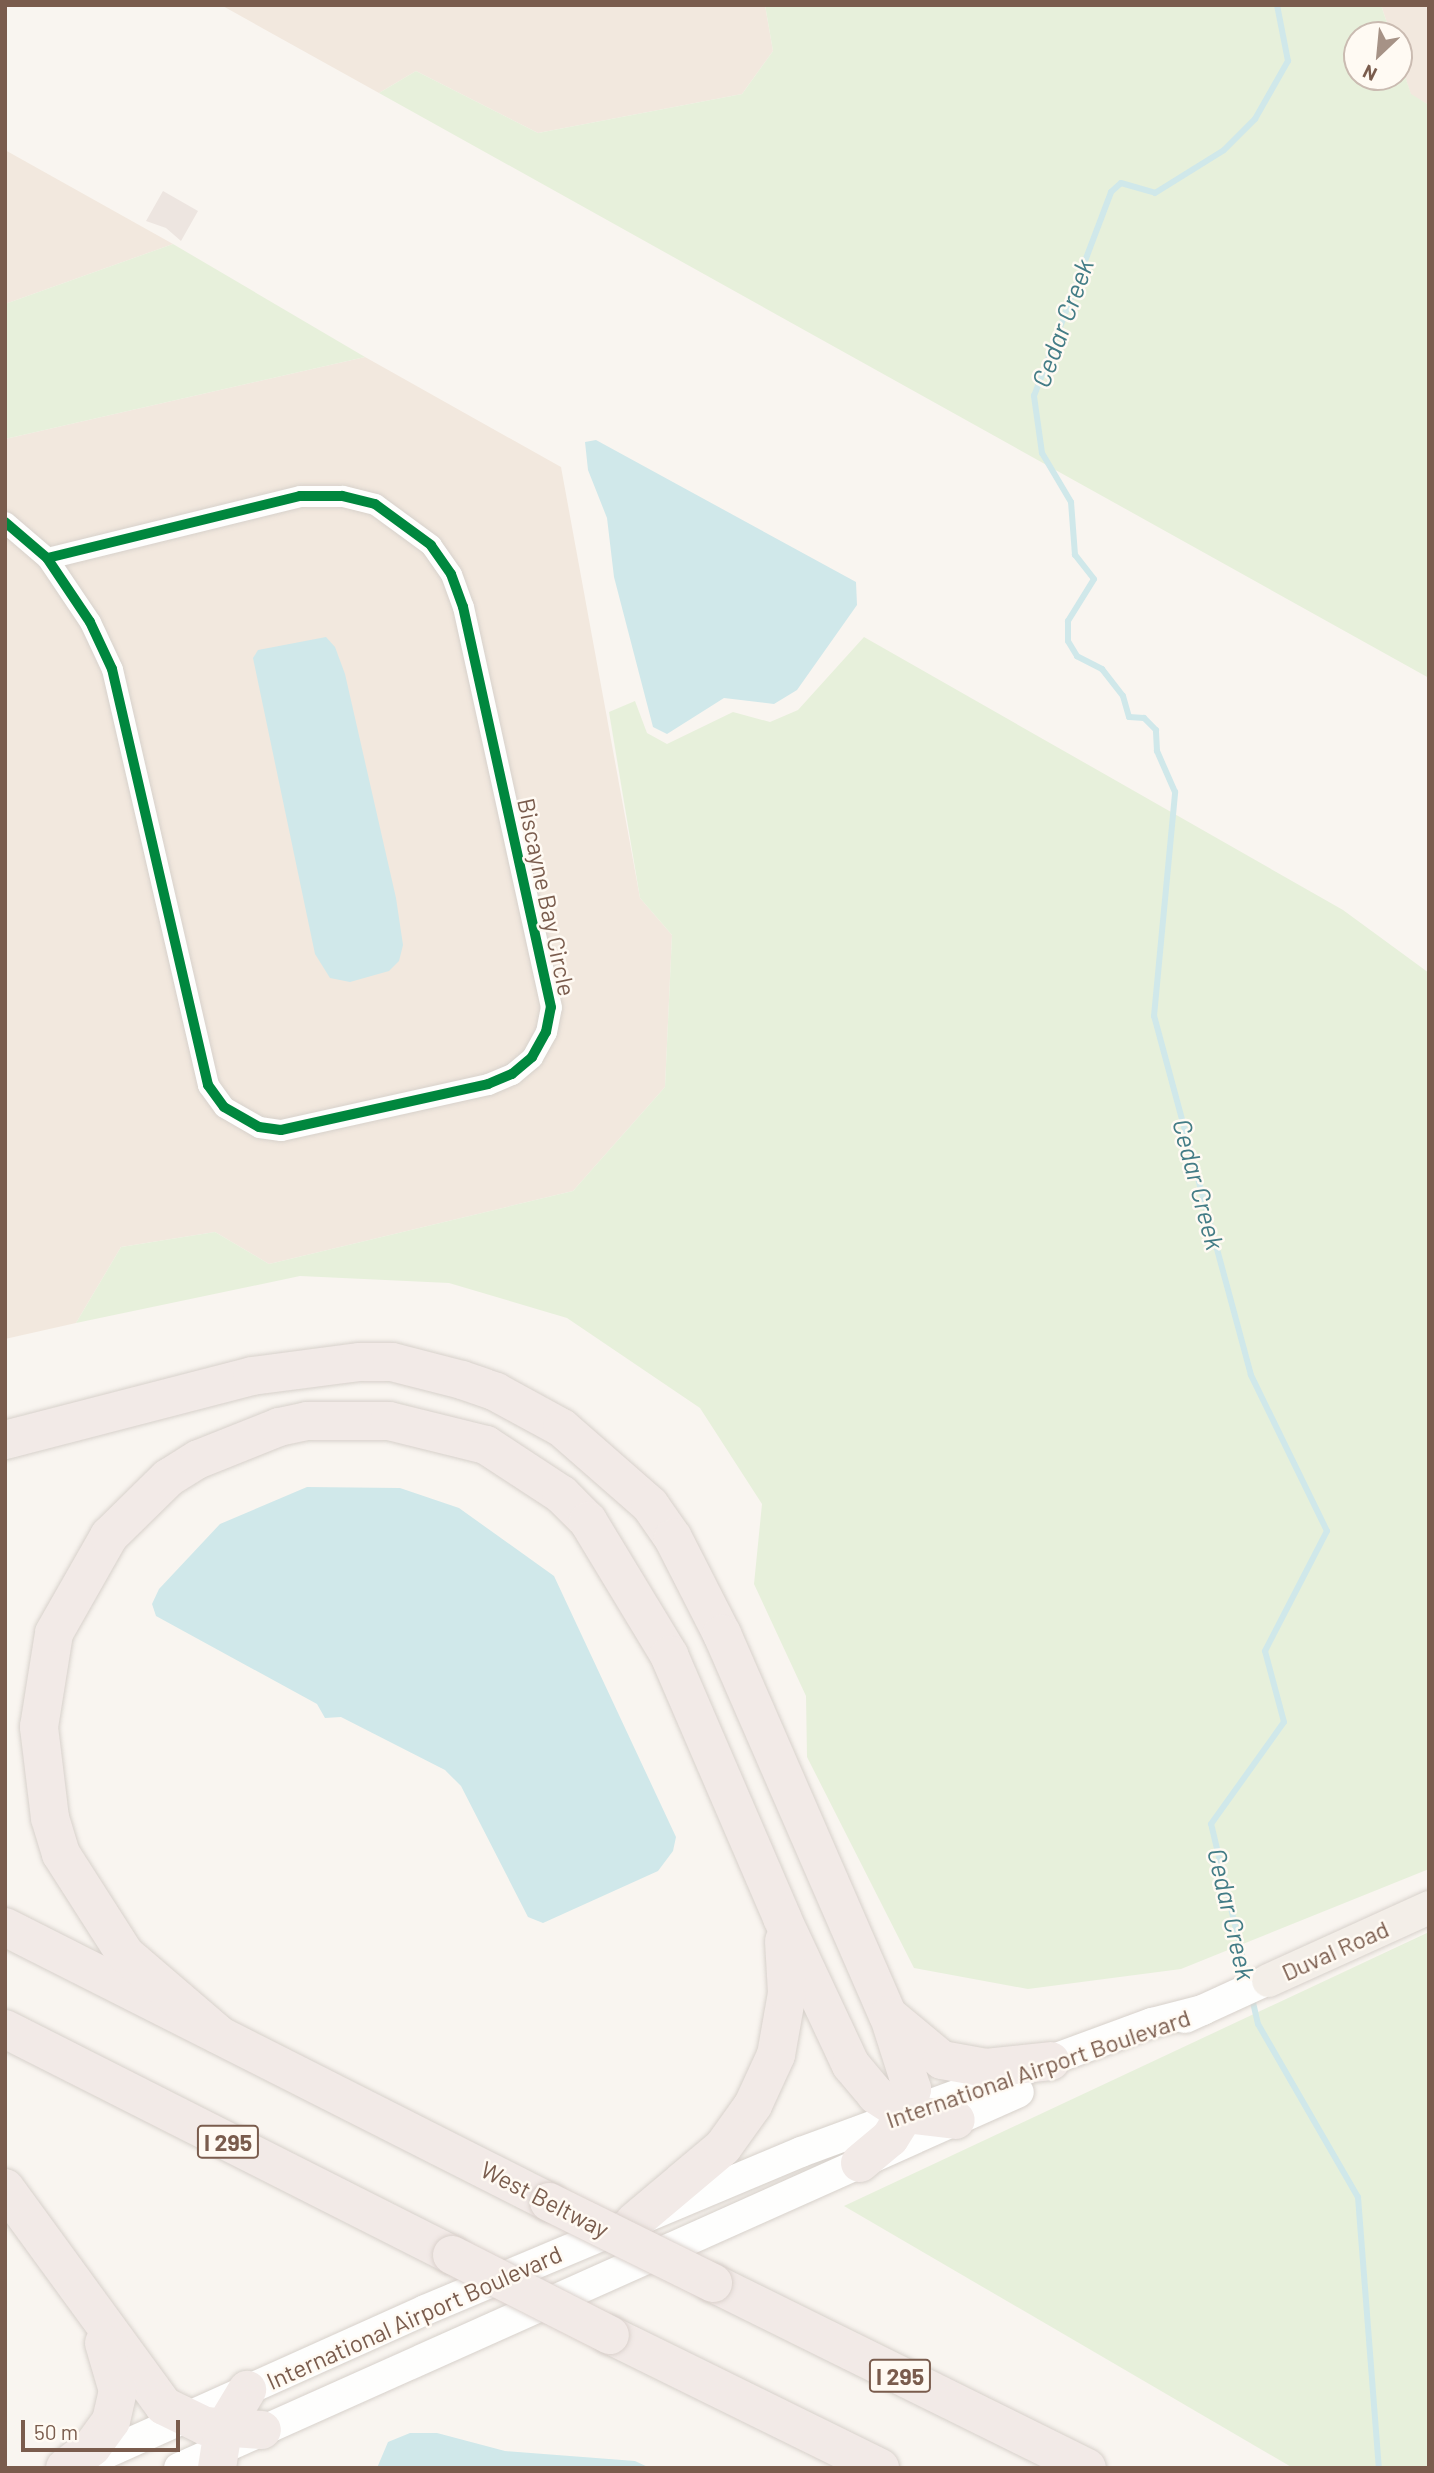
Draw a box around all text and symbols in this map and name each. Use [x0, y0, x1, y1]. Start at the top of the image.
north arrow [1343, 21, 1413, 91]
text: N [1359, 60, 1380, 87]
water label: Cedar Creek [1024, 255, 1100, 391]
street label: Biscayne Bay Circle [512, 795, 582, 999]
water label: Cedar Creek [1167, 1115, 1231, 1253]
water label: Cedar Creek [1202, 1845, 1262, 1983]
street label: Duval Road [1277, 1914, 1393, 1986]
street label: International Airport Boulevard [882, 2002, 1194, 2134]
road number: I 295 [196, 2122, 260, 2162]
street label: West Beltway [476, 2154, 614, 2244]
street label: International Airport Boulevard [262, 2239, 566, 2395]
road number: I 295 [869, 2356, 932, 2396]
scale bar [24, 2406, 184, 2450]
text: 50 m [34, 2419, 78, 2444]

